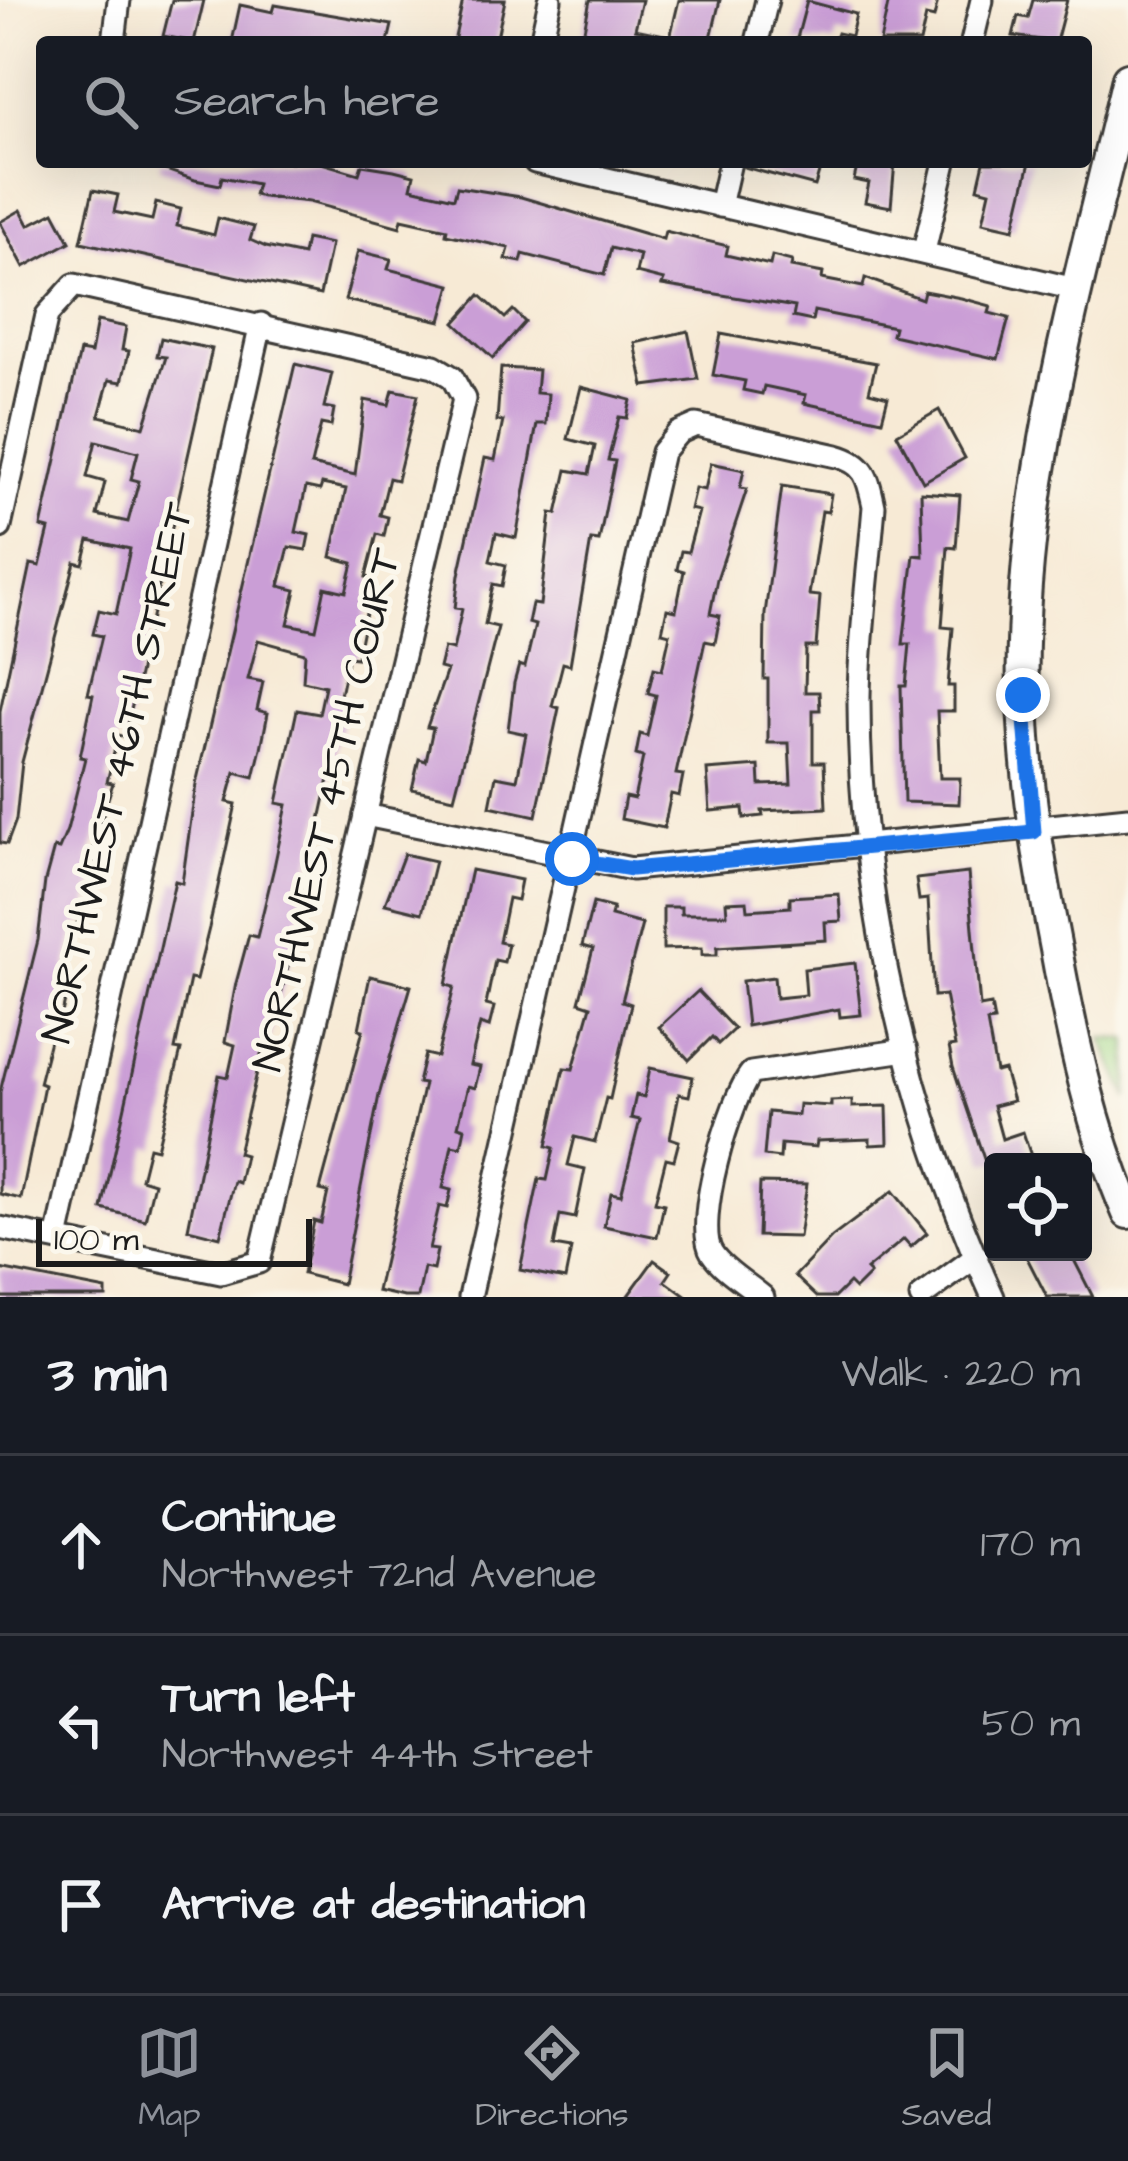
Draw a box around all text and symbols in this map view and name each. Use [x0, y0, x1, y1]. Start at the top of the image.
search box [36, 36, 1092, 168]
icon: search [78, 69, 144, 135]
text: Search here [174, 71, 440, 133]
street label: NORTHWEST 46TH STREET [29, 496, 210, 1049]
street label: NORTHWEST 45TH COURT [240, 542, 417, 1077]
route end [996, 668, 1050, 722]
route start [545, 832, 599, 886]
map controls [984, 1153, 1092, 1261]
button: locate [984, 1153, 1092, 1261]
scale bar [36, 1213, 312, 1266]
text: 100 m [54, 1217, 139, 1263]
text: 3 min [48, 1340, 167, 1411]
text: Walk · 220 m [841, 1348, 1080, 1402]
text: Continue [162, 1487, 336, 1549]
icon: ahead [48, 1512, 114, 1578]
text: 170 m [980, 1518, 1080, 1572]
text: Northwest 72nd Avenue [162, 1549, 597, 1603]
text: Turn left [162, 1667, 355, 1729]
icon: left [48, 1692, 114, 1758]
text: 50 m [982, 1698, 1080, 1752]
text: Northwest 44th Street [162, 1729, 593, 1783]
icon: arrive [48, 1872, 114, 1938]
text: Arrive at destination [162, 1874, 585, 1936]
tab: Map [136, 2020, 202, 2138]
tab: Directions [475, 2020, 629, 2138]
tab: Saved [902, 2020, 992, 2138]

